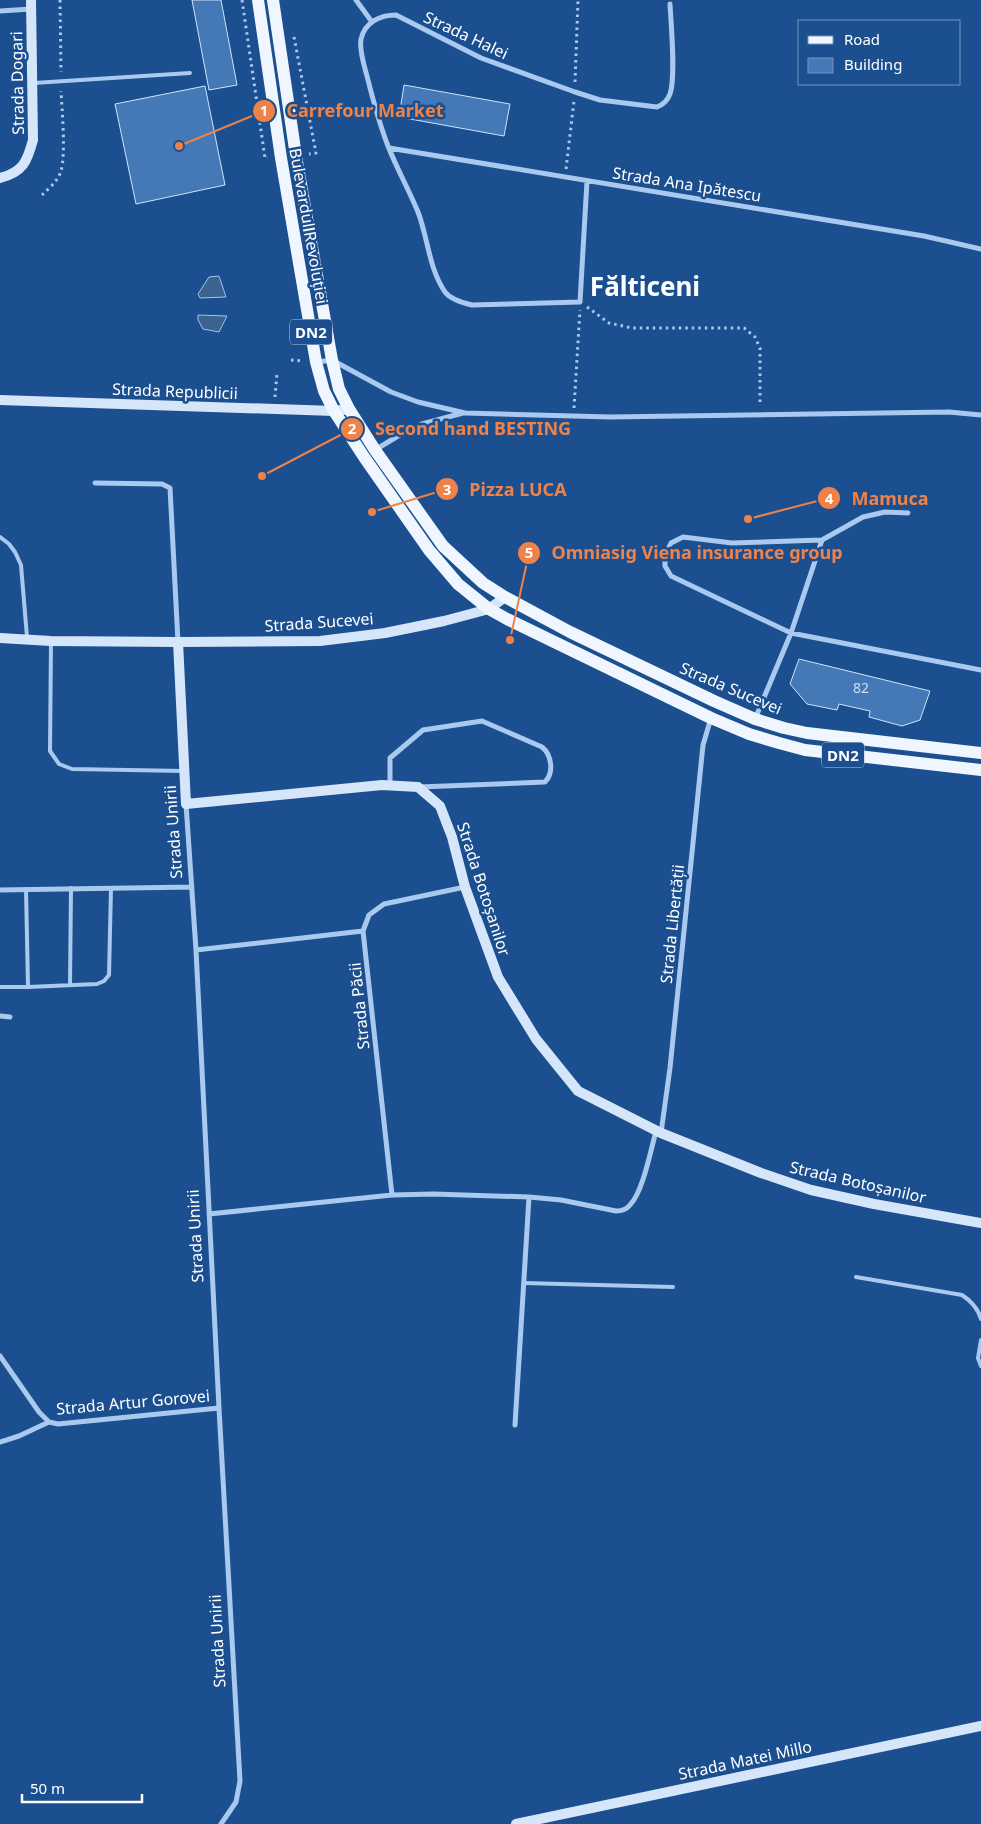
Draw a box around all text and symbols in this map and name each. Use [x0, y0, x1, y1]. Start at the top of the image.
street label: Strada Halei [420, 6, 512, 64]
legend [798, 20, 961, 85]
text: Road [844, 29, 880, 49]
street label: Strada Dogari [5, 31, 29, 135]
text: Building [844, 54, 902, 74]
callout: Carrefour Market [252, 94, 454, 127]
text: Carrefour Market [287, 98, 444, 122]
text: 1 [260, 100, 268, 120]
street label: Bulevardul Revoluției [284, 146, 334, 306]
street label: Strada Ana Ipătescu [611, 161, 763, 207]
district label: Fălticeni [590, 268, 700, 304]
road number: DN2 [290, 320, 332, 344]
street label: Strada Republicii [112, 378, 238, 404]
callout: Second hand BESTING [340, 412, 581, 445]
text: Second hand BESTING [375, 416, 571, 440]
text: 2 [348, 418, 357, 438]
callout: Pizza LUCA [434, 473, 576, 506]
text: Pizza LUCA [469, 477, 567, 501]
text: 3 [443, 479, 451, 499]
callout: Mamuca [816, 482, 938, 515]
text: Mamuca [851, 486, 929, 510]
text: 4 [825, 488, 834, 508]
callout: Omniasig Viena insurance group [517, 537, 853, 570]
text: Omniasig Viena insurance group [551, 540, 843, 564]
text: 5 [525, 542, 533, 562]
street label: Strada Sucevei [264, 607, 374, 637]
street label: Strada Sucevei [676, 657, 786, 719]
house number: 82 [853, 678, 869, 697]
road number: DN2 [822, 742, 864, 768]
street label: Strada Unirii [159, 785, 187, 879]
street label: Strada Botoșanilor [452, 819, 516, 959]
street label: Strada Libertății [655, 863, 689, 985]
street label: Strada Păcii [343, 961, 375, 1051]
street label: Strada Botoșanilor [788, 1156, 929, 1208]
street label: Strada Unirii [182, 1189, 208, 1283]
street label: Strada Artur Gorovei [55, 1384, 211, 1420]
street label: Strada Unirii [204, 1594, 230, 1688]
street label: Strada Matei Millo [676, 1735, 814, 1785]
scale bar [22, 1772, 142, 1804]
text: 50 m [30, 1778, 65, 1798]

